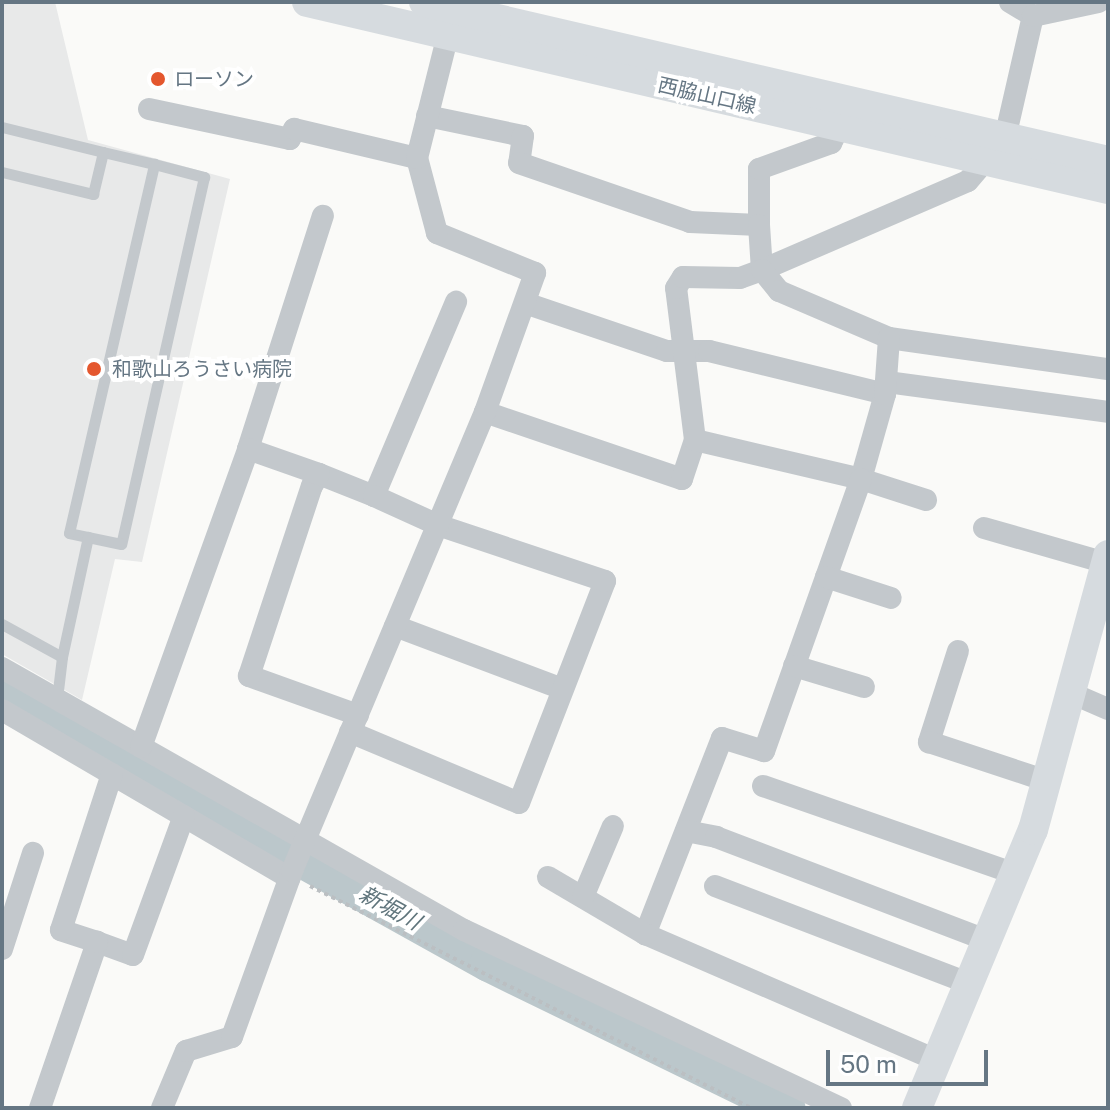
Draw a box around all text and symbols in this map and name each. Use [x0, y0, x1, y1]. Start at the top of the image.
place label: ローソン [174, 67, 254, 91]
marker: ローソン [149, 70, 167, 88]
street label: 西脇山口線 [656, 73, 758, 119]
place label: 和歌山ろうさい病院 [112, 357, 292, 381]
marker: 和歌山ろうさい病院 [83, 358, 105, 380]
water label: 新堀川 [355, 880, 425, 936]
scale bar [830, 1034, 992, 1084]
text: 50 m [840, 1050, 897, 1078]

